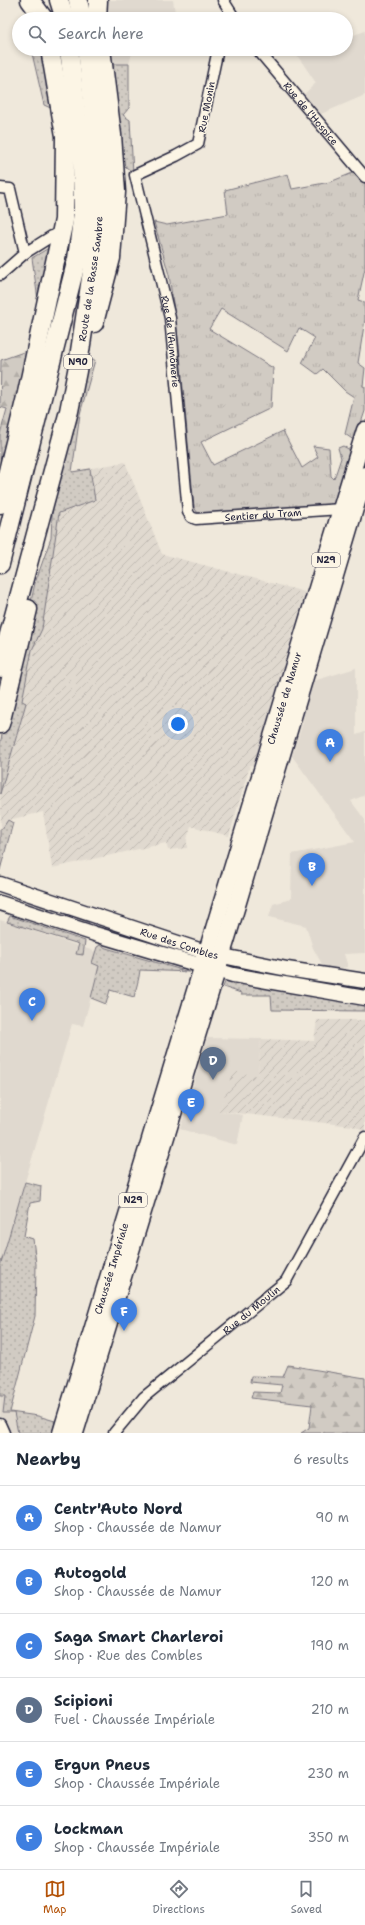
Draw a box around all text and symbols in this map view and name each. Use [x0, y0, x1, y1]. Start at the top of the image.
search box [12, 12, 353, 56]
icon: search [26, 23, 48, 45]
text: Search here [58, 24, 144, 44]
street label: Rue de l'Hospice [281, 79, 341, 148]
street label: Rue Monin [195, 80, 218, 134]
street label: Route de la Basse Sambre [76, 216, 105, 342]
street label: Rue de l'Aumônerie [158, 294, 182, 389]
road number: N90 [64, 355, 92, 369]
street label: Sentier du Tram [224, 506, 303, 524]
road number: N29 [312, 553, 340, 567]
street label: Chaussée de Namur [264, 650, 304, 746]
your location [168, 714, 188, 734]
pin: A [317, 729, 343, 762]
pin: B [299, 853, 325, 886]
street label: Rue des Combles [138, 925, 220, 962]
pin: C [19, 988, 45, 1021]
pin: D [200, 1047, 226, 1080]
pin: E [178, 1089, 204, 1122]
road number: N29 [119, 1193, 147, 1207]
street label: Chaussée Impériale [91, 1221, 131, 1316]
street label: Rue du Moulin [220, 1283, 283, 1337]
pin: F [111, 1298, 137, 1331]
text: Nearby [16, 1448, 81, 1470]
text: 6 results [293, 1451, 349, 1468]
text: Centr'Auto Nord [54, 1499, 183, 1519]
text: A [24, 1509, 34, 1526]
text: 90 m [315, 1509, 349, 1526]
text: Shop · Chaussée de Namur [54, 1519, 222, 1536]
text: Autogold [54, 1563, 127, 1583]
text: B [25, 1573, 33, 1590]
text: 120 m [311, 1573, 349, 1590]
text: Shop · Chaussée de Namur [54, 1583, 222, 1600]
text: Saga Smart Charleroi [54, 1627, 223, 1647]
text: C [25, 1637, 33, 1654]
text: 190 m [310, 1637, 349, 1654]
text: Shop · Rue des Combles [54, 1647, 203, 1664]
text: Scipioni [54, 1691, 113, 1711]
text: D [24, 1701, 34, 1718]
text: 210 m [311, 1701, 349, 1718]
text: Fuel · Chaussée Impériale [54, 1711, 215, 1728]
text: Ergun Pneus [54, 1755, 150, 1775]
text: E [25, 1765, 33, 1782]
text: 230 m [307, 1765, 349, 1782]
text: Shop · Chaussée Impériale [54, 1775, 220, 1792]
text: Lockman [54, 1819, 123, 1839]
text: F [25, 1829, 33, 1846]
text: 350 m [308, 1829, 349, 1846]
text: Shop · Chaussée Impériale [54, 1839, 220, 1856]
tab: Map [43, 1878, 67, 1917]
tab: Directions [152, 1878, 205, 1917]
tab: Saved [291, 1878, 322, 1917]

